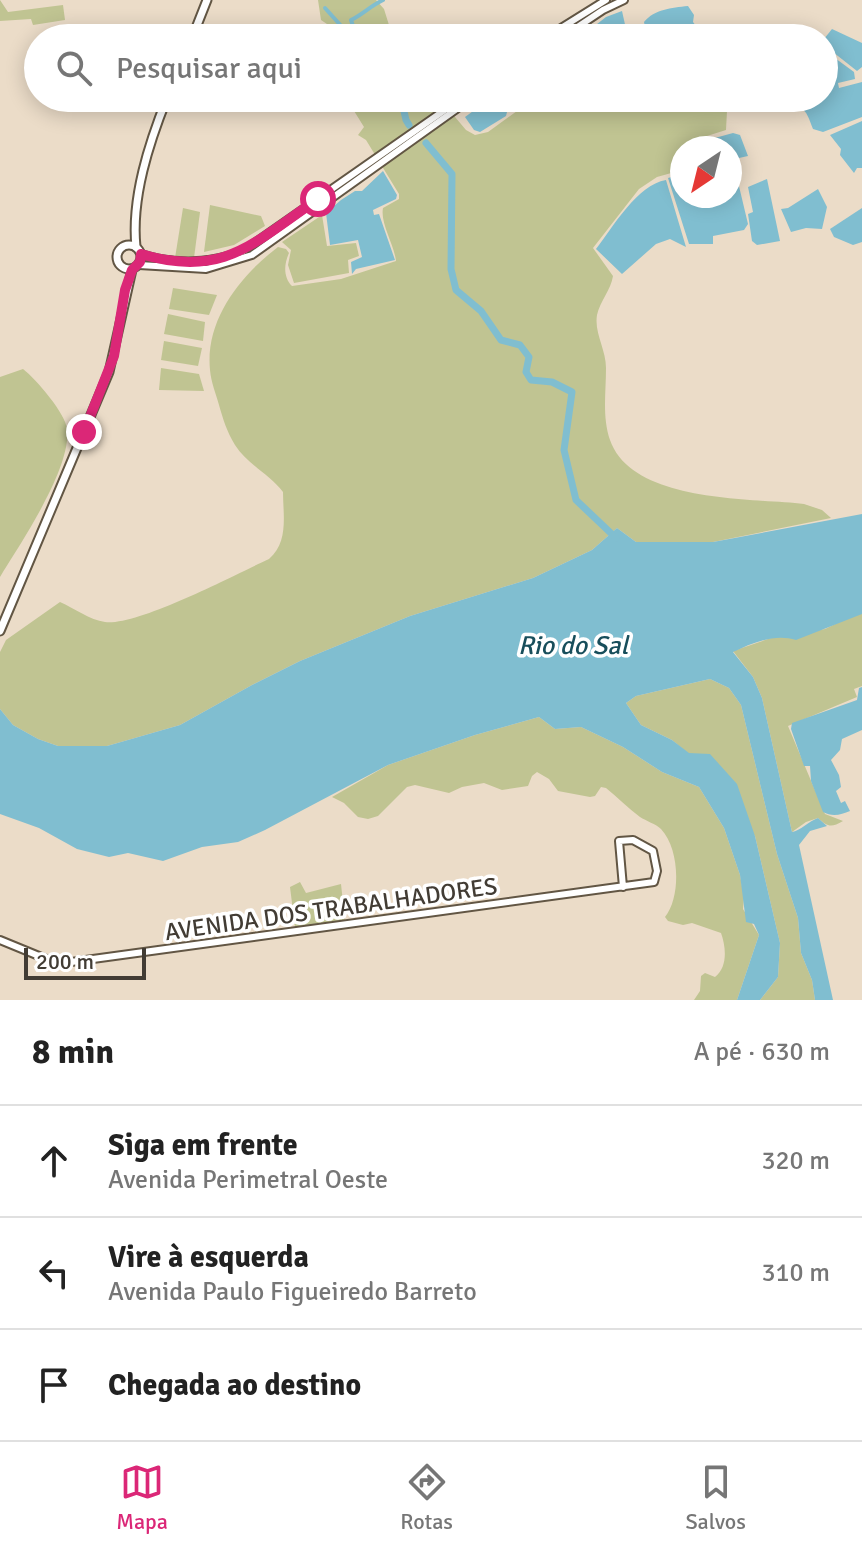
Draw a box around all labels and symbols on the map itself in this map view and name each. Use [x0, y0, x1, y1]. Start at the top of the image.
north arrow [670, 136, 742, 208]
route start [300, 181, 336, 217]
route end [66, 414, 102, 450]
water label: Rio do Sal [518, 630, 630, 662]
street label: AVENIDA DOS TRABALHADORES [163, 871, 499, 947]
scale bar [24, 944, 146, 980]

